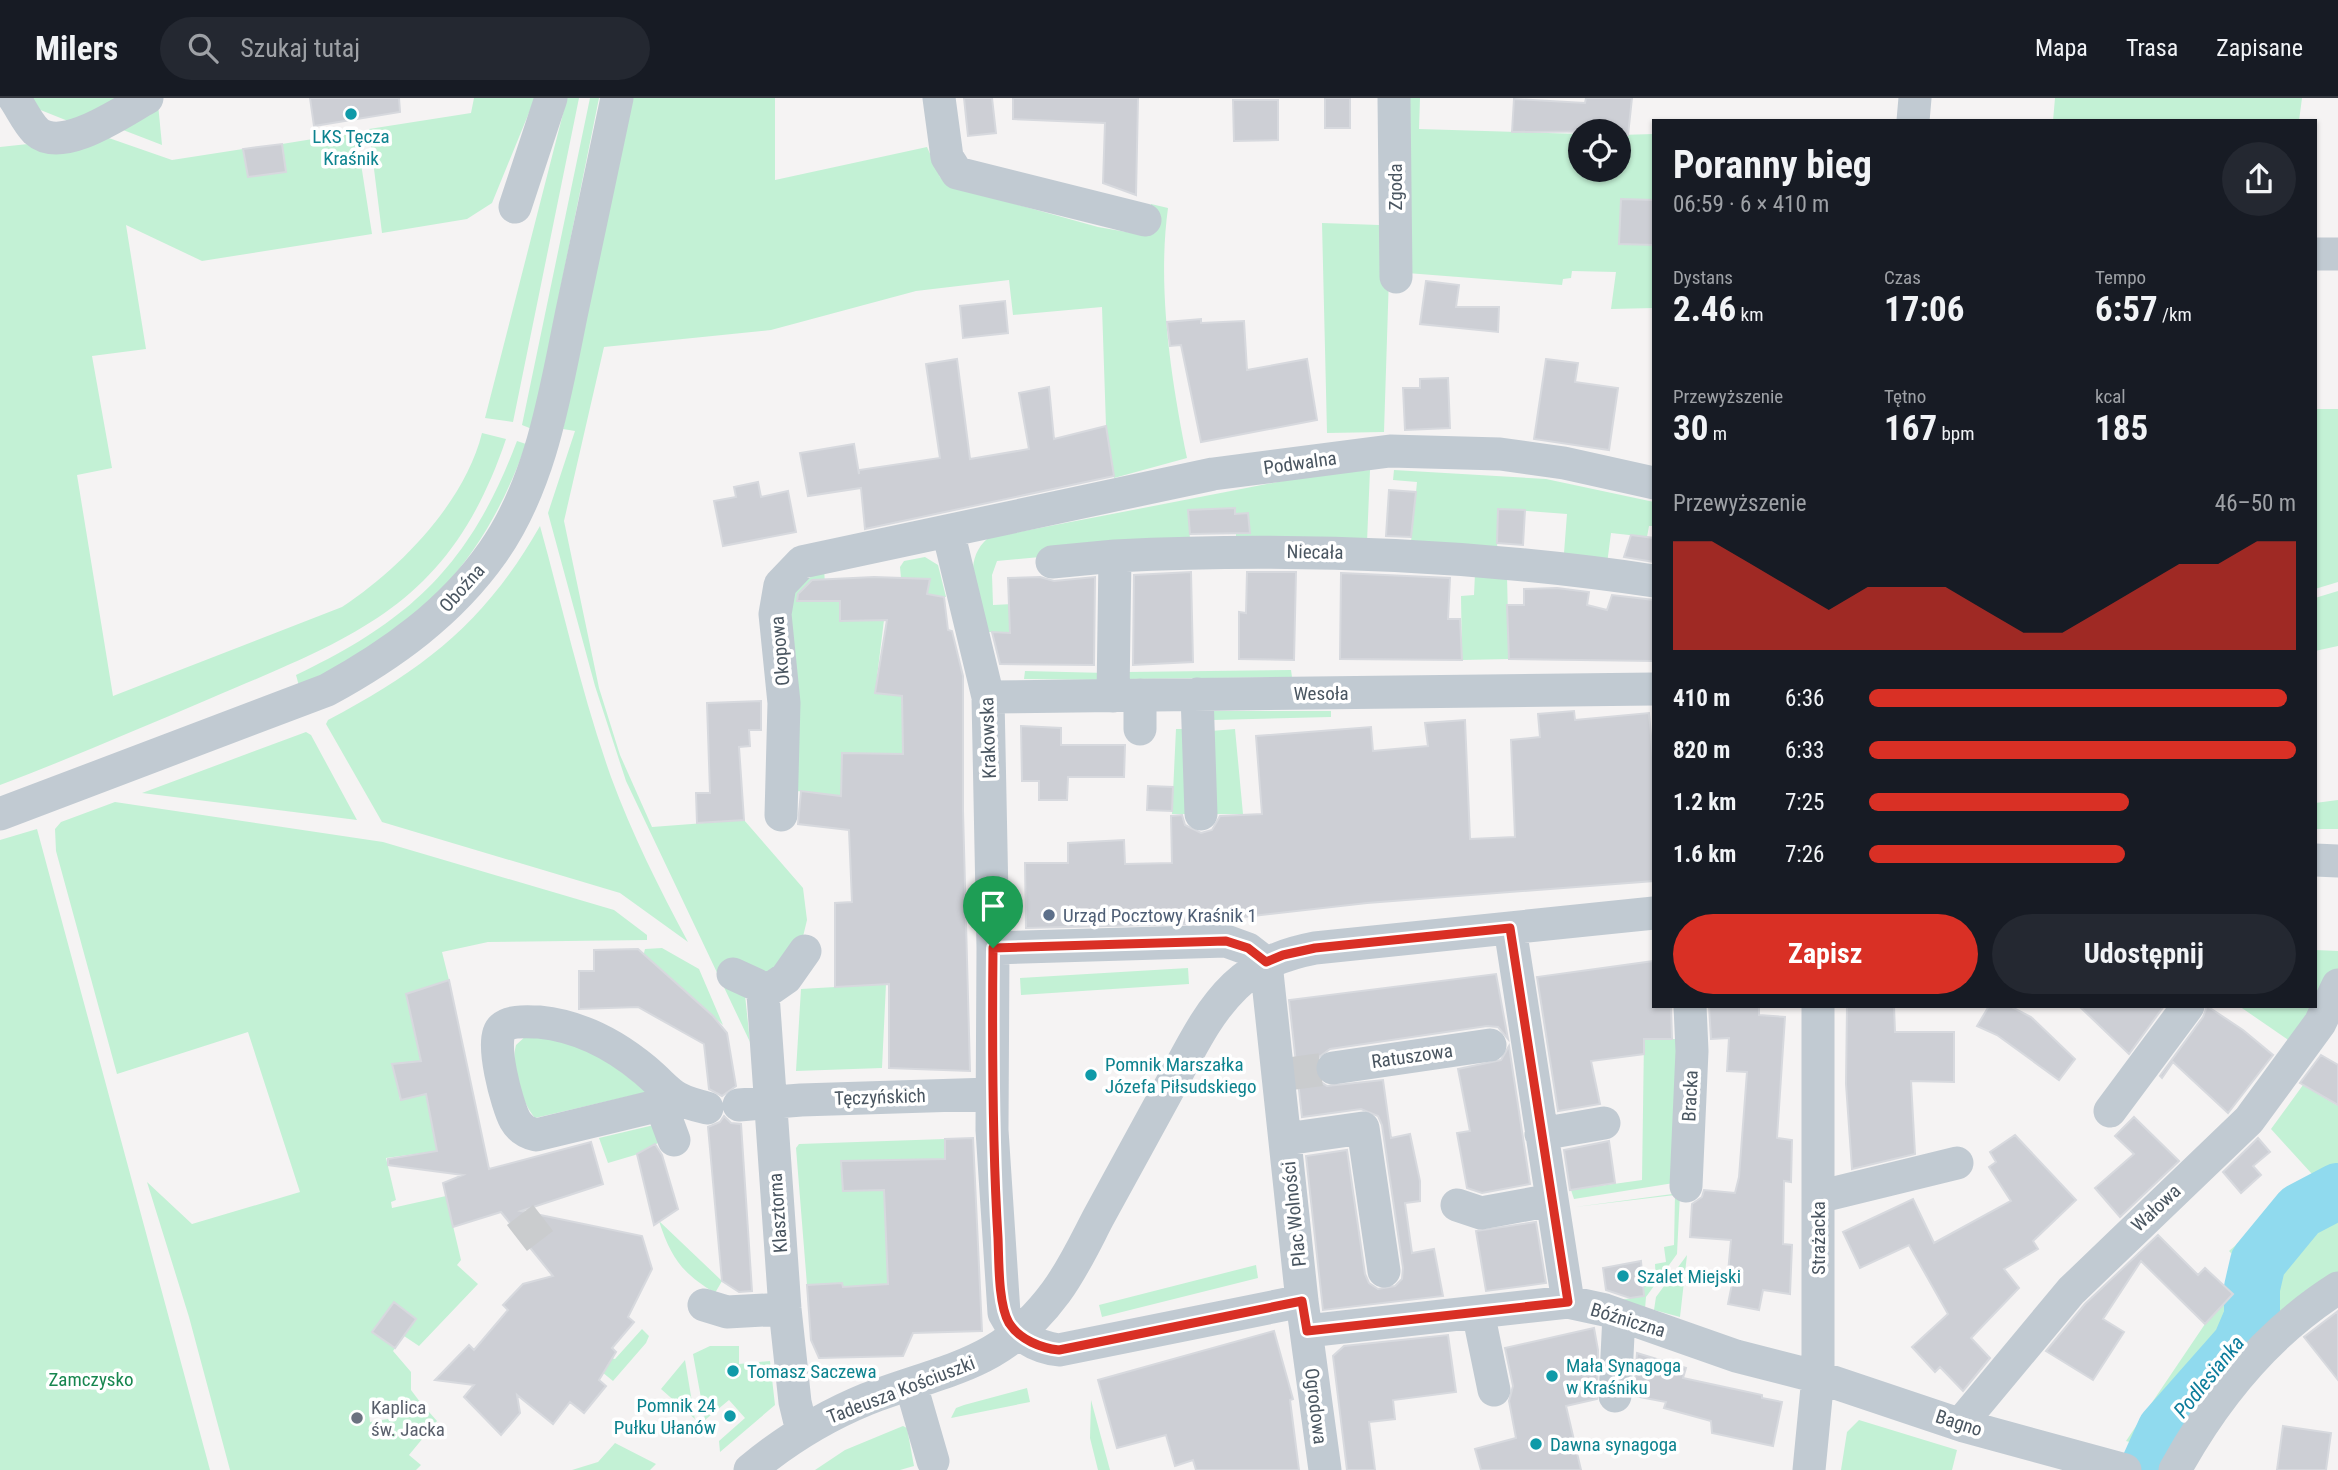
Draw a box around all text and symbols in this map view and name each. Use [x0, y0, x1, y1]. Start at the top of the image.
search box [160, 17, 650, 80]
text: Milers [35, 29, 118, 68]
icon: search [184, 29, 222, 67]
text: Szukaj tutaj [240, 33, 360, 63]
text: Mapa [2035, 34, 2088, 62]
text: Trasa [2126, 34, 2178, 62]
text: Zapisane [2216, 34, 2303, 62]
marker: LKS Tęcza Kraśnik [343, 106, 359, 122]
map controls [1568, 119, 1631, 182]
button: locate [1568, 119, 1631, 182]
place label: LKS Tęcza Kraśnik [312, 125, 390, 170]
button: share [2222, 142, 2296, 216]
text: Poranny bieg [1673, 143, 1872, 187]
street label: Zgoda [1384, 163, 1407, 211]
text: 06:59 · 6 × 410 m [1673, 191, 1829, 218]
text: Dystans [1673, 266, 1733, 289]
text: Czas [1884, 266, 1921, 289]
text: Tempo [2095, 266, 2146, 289]
text: 2.46 [1673, 289, 1736, 330]
text: 17:06 [1884, 289, 1964, 330]
text: 6:57 [2095, 289, 2158, 330]
text: km [1736, 303, 1763, 326]
text: /km [2158, 303, 2192, 326]
text: Przewyższenie [1673, 385, 1783, 408]
text: Tętno [1884, 385, 1926, 408]
text: kcal [2095, 385, 2126, 408]
text: 30 [1673, 408, 1708, 449]
text: 167 [1884, 408, 1937, 449]
text: 185 [2095, 408, 2148, 449]
text: m [1708, 422, 1727, 445]
text: bpm [1937, 422, 1974, 445]
street label: Podwalna [1262, 446, 1338, 480]
text: Przewyższenie [1673, 490, 1806, 517]
text: 46–50 m [2215, 490, 2296, 517]
street label: Niecała [1286, 540, 1344, 564]
street label: Oboźna [434, 559, 490, 617]
street label: Okopowa [765, 615, 795, 687]
street label: Wesoła [1293, 682, 1349, 705]
text: 410 m [1673, 685, 1730, 712]
text: 6:36 [1785, 685, 1824, 712]
street label: Krakowska [975, 697, 1001, 779]
text: 820 m [1673, 737, 1730, 764]
text: 6:33 [1785, 737, 1824, 764]
text: 1.2 km [1673, 789, 1736, 816]
text: 7:25 [1785, 789, 1824, 816]
text: 1.6 km [1673, 841, 1736, 868]
text: 7:26 [1785, 841, 1824, 868]
pin [963, 876, 1023, 948]
icon: arrive [974, 887, 1012, 925]
place label: Urząd Pocztowy Kraśnik 1 [1063, 904, 1257, 927]
marker: Urząd Pocztowy Kraśnik 1 [1041, 907, 1057, 923]
button: Zapisz [1673, 914, 1978, 994]
button: Udostępnij [1992, 914, 2296, 994]
street label: Ratuszowa [1370, 1039, 1454, 1073]
place label: Pomnik Marszałka Józefa Piłsudskiego [1105, 1053, 1256, 1098]
marker: Pomnik Marszałka Józefa Piłsudskiego [1083, 1067, 1099, 1083]
street label: Bracka [1677, 1070, 1703, 1122]
street label: Tęczyńskich [834, 1084, 926, 1110]
street label: Plac Wolności [1277, 1160, 1311, 1268]
street label: Klasztorna [764, 1172, 792, 1254]
street label: Wałowa [2127, 1179, 2185, 1237]
street label: Strażacka [1807, 1201, 1830, 1275]
place label: Szalet Miejski [1637, 1265, 1741, 1288]
marker: Szalet Miejski [1615, 1268, 1631, 1284]
street label: Bóźniczna [1588, 1298, 1668, 1342]
water label: Podlesianka [2169, 1331, 2249, 1423]
street label: Tadeusza Kościuszki [824, 1351, 978, 1429]
place label: Mała Synagoga w Kraśniku [1566, 1354, 1681, 1399]
place label: Tomasz Saczewa [747, 1360, 877, 1383]
marker: Tomasz Saczewa [725, 1363, 741, 1379]
street label: Ogrodowa [1300, 1367, 1332, 1445]
park label: Zamczysko [48, 1368, 134, 1391]
marker: Mała Synagoga w Kraśniku [1544, 1368, 1560, 1384]
place label: Pomnik 24 Pułku Ułanów [614, 1394, 716, 1439]
place label: Kaplica św. Jacka [371, 1396, 445, 1441]
street label: Bagno [1933, 1405, 1985, 1441]
marker: Pomnik 24 Pułku Ułanów [722, 1408, 738, 1424]
marker: Kaplica św. Jacka [349, 1410, 365, 1426]
place label: Dawna synagoga [1550, 1433, 1677, 1456]
marker: Dawna synagoga [1528, 1436, 1544, 1452]

